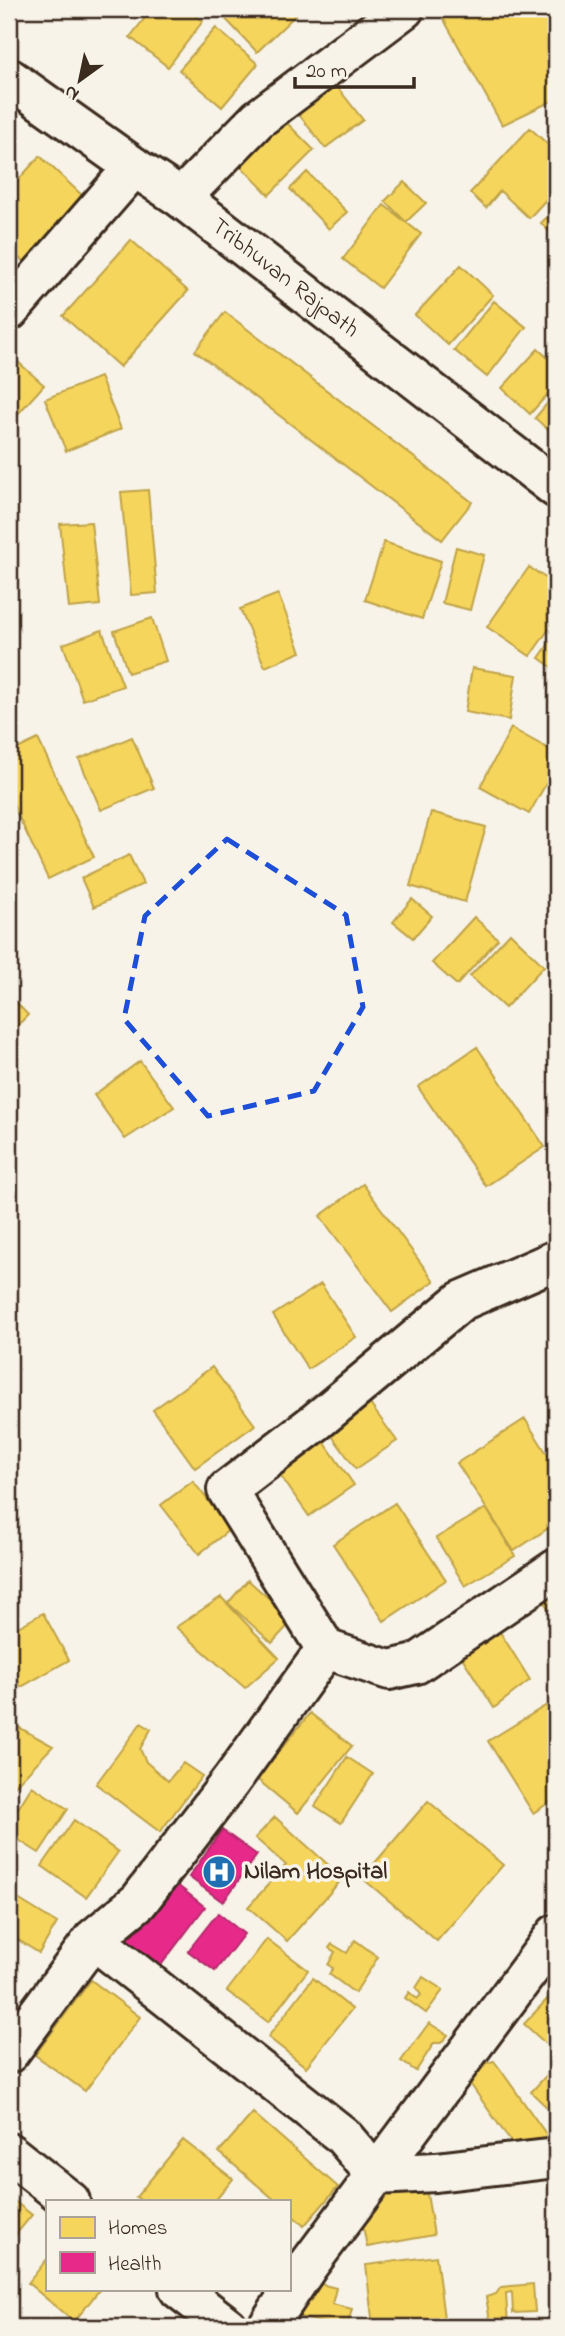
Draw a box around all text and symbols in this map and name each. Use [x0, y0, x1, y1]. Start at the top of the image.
north arrow [46, 46, 116, 116]
scale bar [295, 46, 414, 90]
text: 20 m [306, 57, 347, 87]
text: N [59, 77, 85, 107]
street label: Tribhuvan Rajpath [203, 210, 366, 347]
hospital icon: Nilam Hospital [200, 1853, 238, 1891]
place label: Nilam Hospital [244, 1855, 387, 1890]
legend [46, 2200, 290, 2290]
text: Homes [108, 2214, 168, 2244]
text: Health [108, 2250, 162, 2280]

